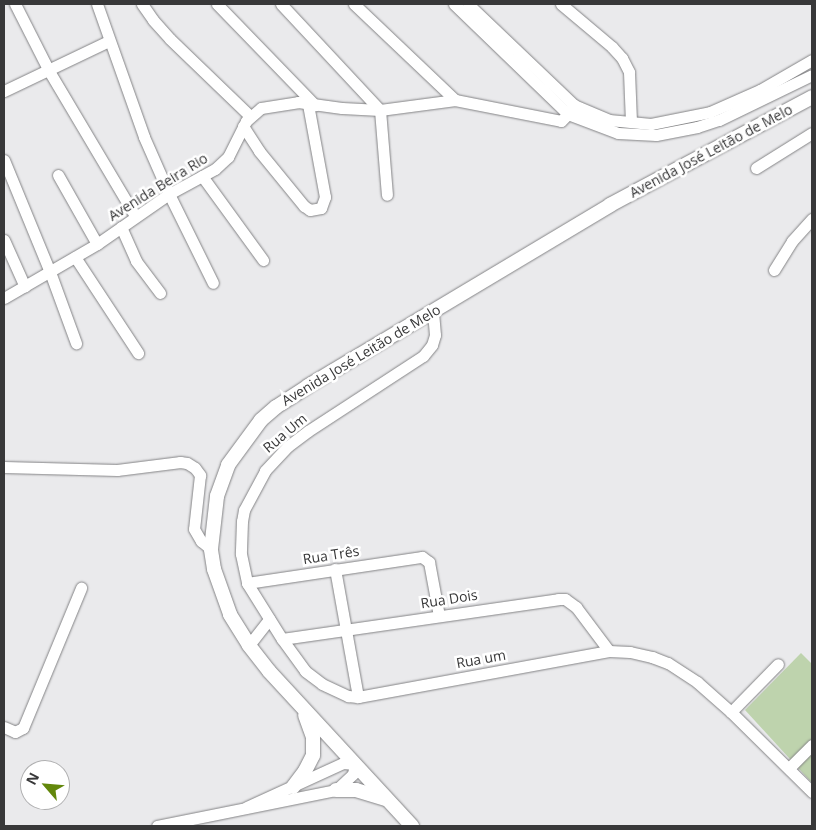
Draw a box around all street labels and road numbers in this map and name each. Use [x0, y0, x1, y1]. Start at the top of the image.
street label: Avenida José Leitão de Melo [627, 101, 795, 201]
street label: Avenida Beira Rio [105, 150, 211, 224]
street label: Avenida José Leitão de Melo [279, 301, 443, 409]
street label: Rua Um [260, 410, 310, 456]
street label: Rua Três [302, 542, 360, 568]
street label: Rua Dois [419, 586, 479, 612]
street label: Rua um [455, 646, 507, 672]

